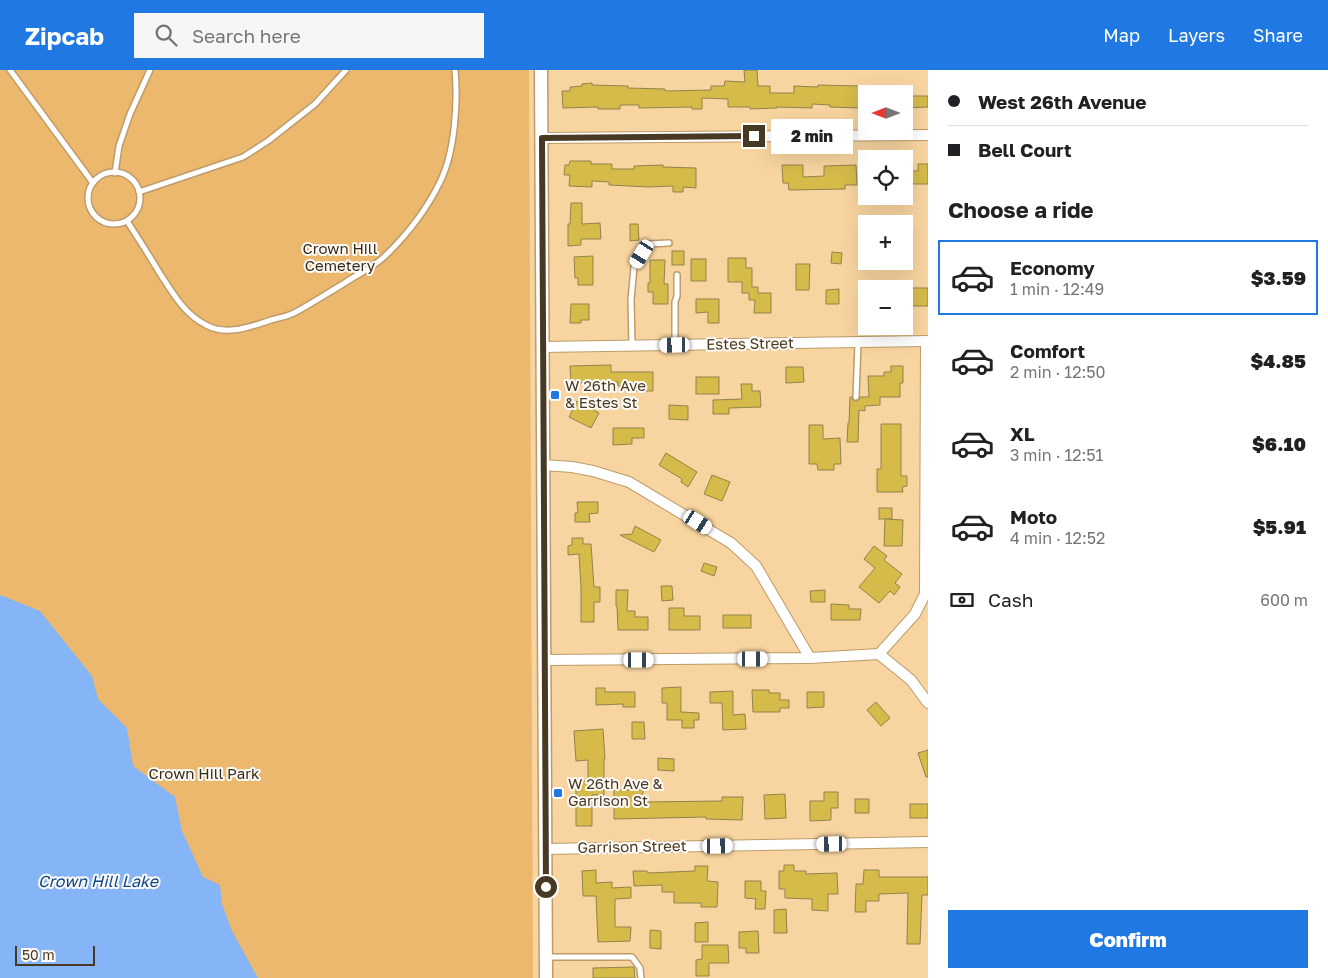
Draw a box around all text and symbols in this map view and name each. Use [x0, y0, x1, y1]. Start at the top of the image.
search box [134, 13, 484, 58]
text: Zipcab [25, 21, 104, 50]
icon: search [152, 21, 180, 49]
text: Search here [192, 24, 301, 47]
text: Map [1103, 24, 1140, 46]
text: Layers [1168, 24, 1225, 46]
text: Share [1253, 24, 1303, 46]
north arrow [858, 85, 912, 140]
map controls [858, 85, 913, 335]
text: West 26th Avenue [978, 90, 1146, 113]
callout: 2 min [772, 118, 854, 154]
route end [743, 125, 765, 147]
text: 2 min [791, 126, 833, 146]
text: Bell Court [978, 138, 1072, 161]
button: locate [858, 150, 913, 205]
text: Choose a ride [948, 196, 1094, 223]
button: + [858, 215, 913, 270]
car [627, 237, 656, 271]
park label: Crown Hill Cemetery [303, 239, 378, 274]
icon: car [950, 255, 995, 300]
text: Economy [1010, 256, 1095, 279]
text: $3.59 [1251, 266, 1306, 289]
text: 1 min · 12:49 [1010, 279, 1104, 299]
button: − [858, 280, 913, 335]
street label: Estes Street [706, 333, 794, 353]
car [659, 337, 690, 353]
icon: car [950, 338, 995, 383]
text: Comfort [1010, 339, 1085, 362]
text: $4.85 [1251, 349, 1306, 372]
text: 2 min · 12:50 [1010, 362, 1105, 382]
place label: W 26th Ave & Estes St [565, 376, 646, 411]
marker: W 26th Ave & Estes St [549, 389, 561, 401]
icon: car [950, 421, 995, 466]
text: XL [1010, 422, 1035, 445]
text: $6.10 [1252, 432, 1306, 455]
text: 3 min · 12:51 [1010, 445, 1103, 465]
icon: car [950, 504, 995, 549]
text: Moto [1010, 505, 1057, 528]
car [681, 508, 714, 536]
text: $5.91 [1253, 515, 1306, 538]
text: 4 min · 12:52 [1010, 528, 1105, 548]
icon: cash [948, 586, 976, 614]
text: Cash [988, 588, 1033, 611]
text: 600 m [1260, 590, 1308, 610]
car [738, 652, 768, 667]
car [624, 653, 654, 668]
park label: Crown Hill Park [148, 764, 260, 782]
place label: W 26th Ave & Garrison St [568, 774, 663, 809]
marker: W 26th Ave & Garrison St [552, 787, 564, 799]
street label: Garrison Street [577, 836, 687, 856]
car [816, 836, 847, 852]
car [702, 838, 733, 854]
water label: Crown Hill Lake [38, 871, 160, 891]
route start [535, 876, 557, 898]
button: Confirm [948, 910, 1308, 968]
scale bar [15, 943, 95, 966]
text: 50 m [22, 946, 55, 963]

